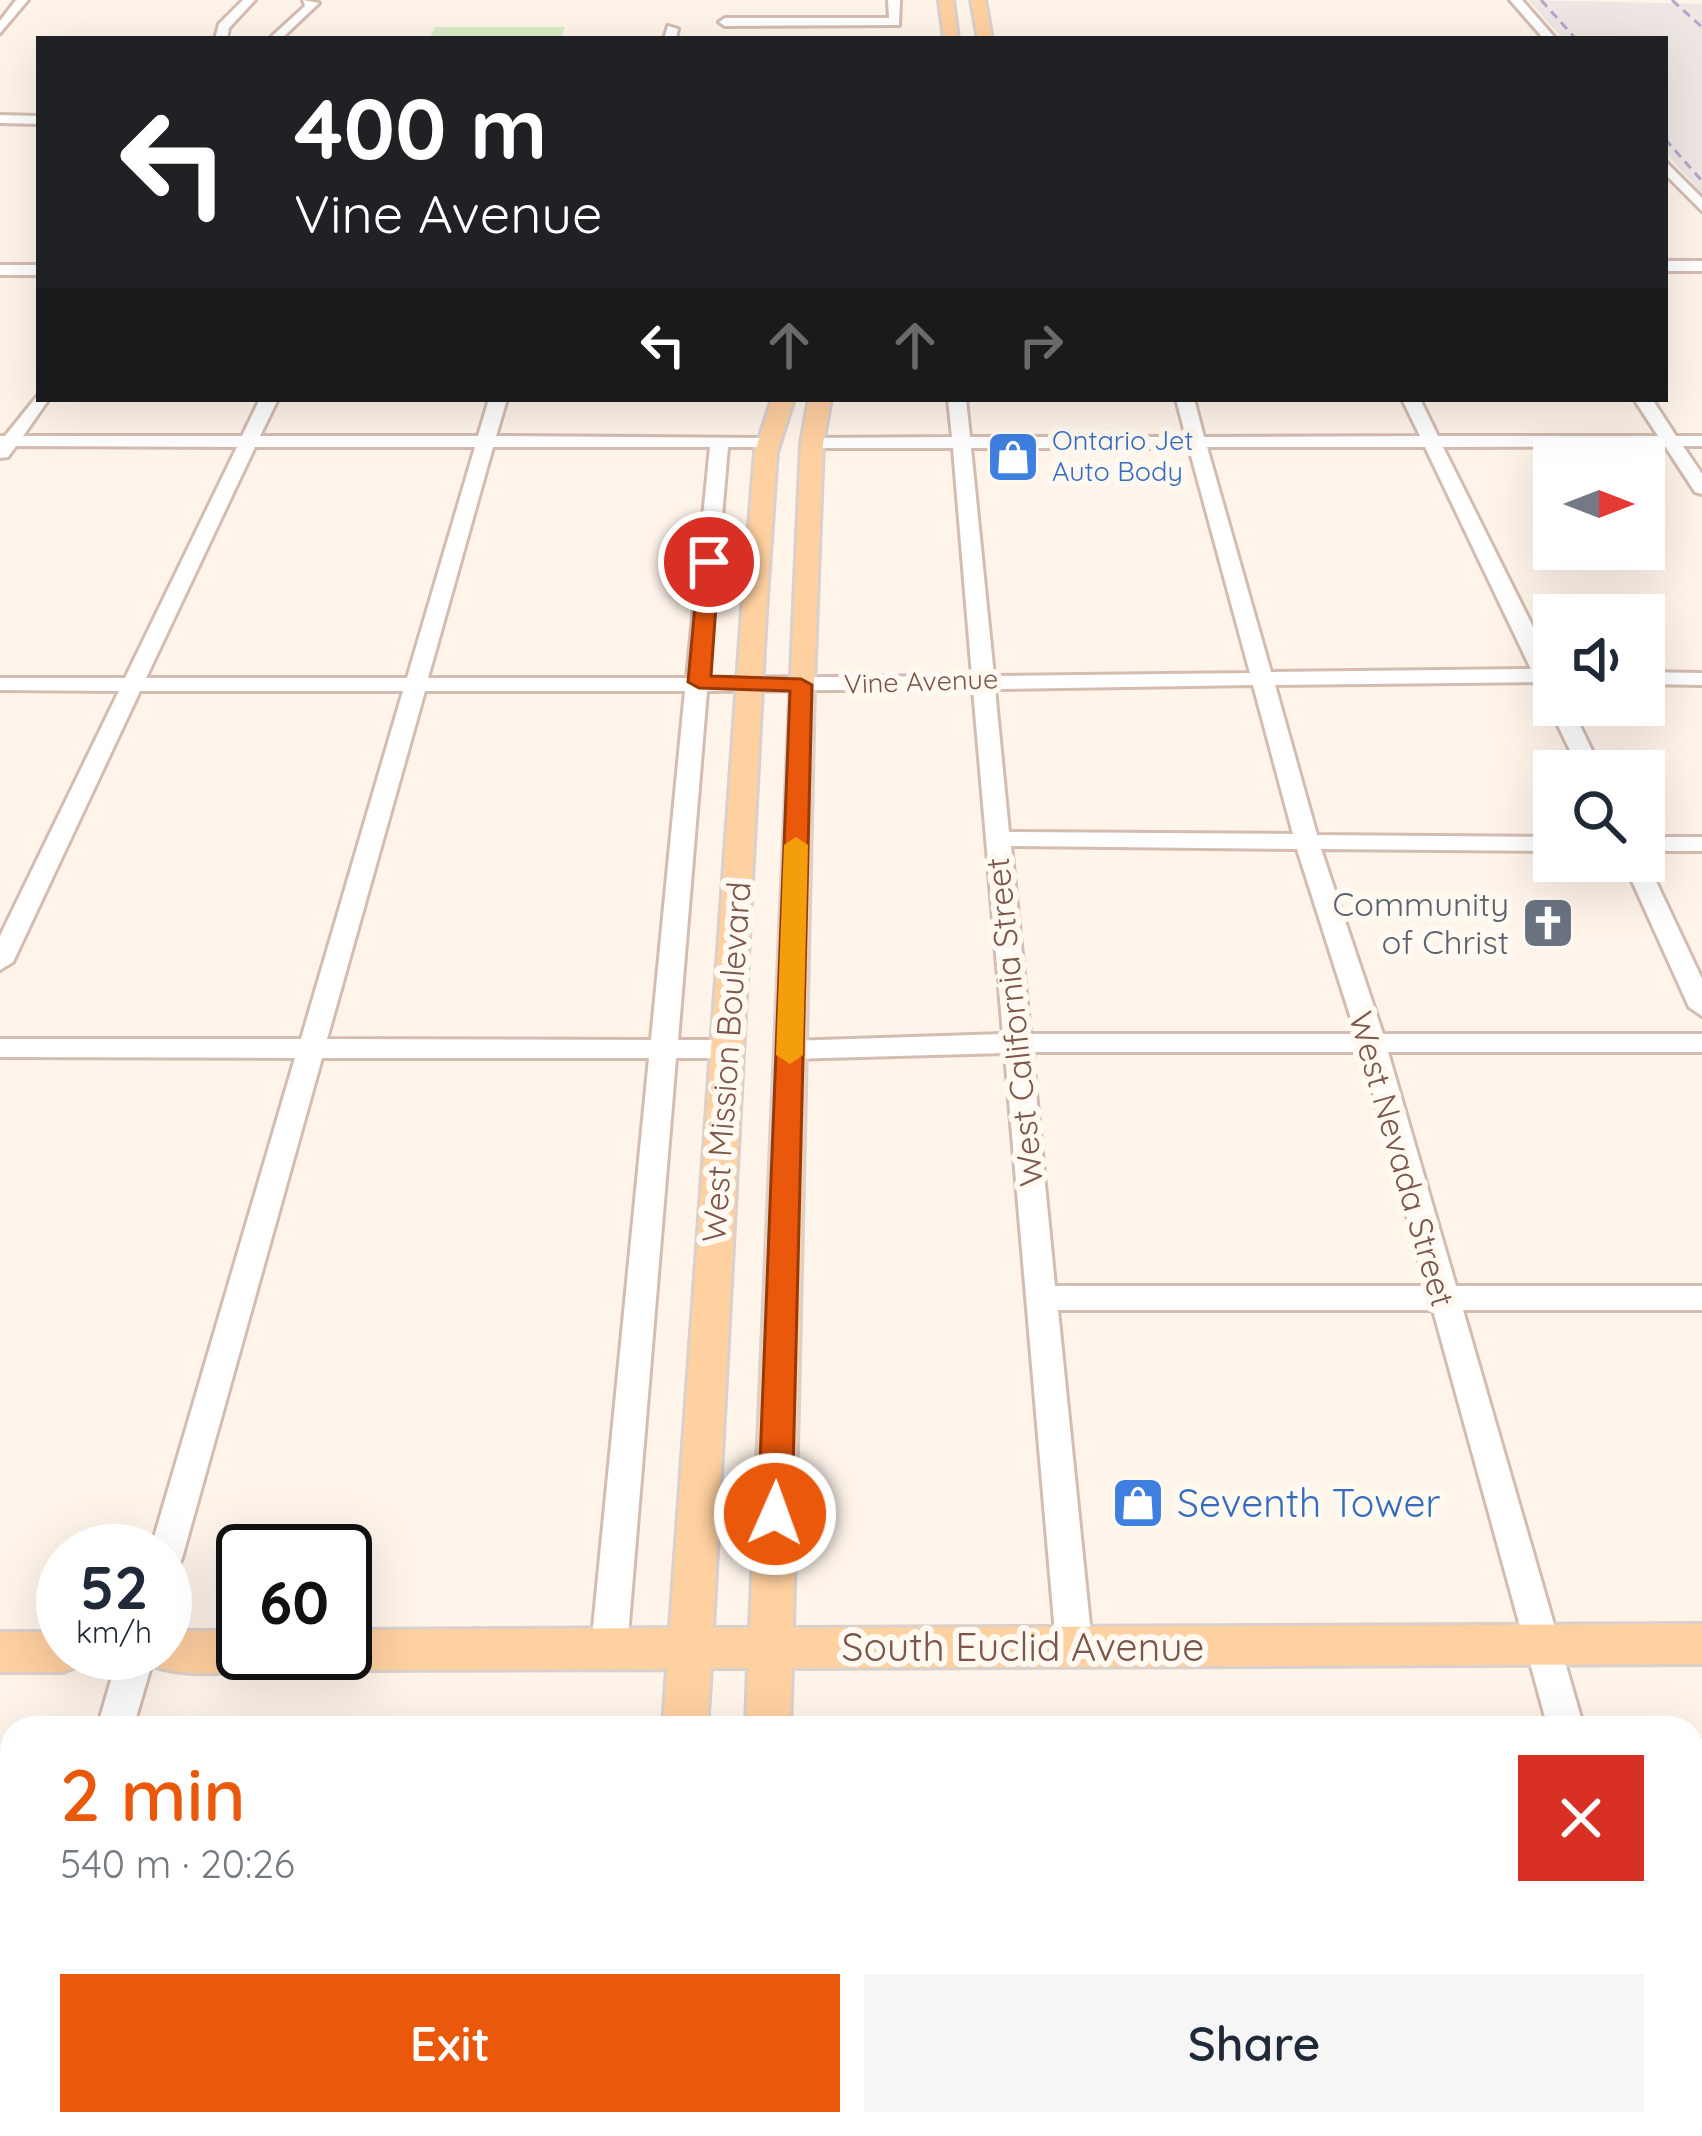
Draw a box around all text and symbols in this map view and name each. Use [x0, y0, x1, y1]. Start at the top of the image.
text: 400 m [294, 75, 548, 180]
icon: left [96, 84, 252, 240]
text: Vine Avenue [294, 179, 603, 247]
icon: left [630, 312, 696, 378]
icon: ahead [756, 312, 822, 378]
icon: ahead [882, 312, 948, 378]
icon: right [1008, 312, 1074, 378]
place label: Ontario Jet Auto Body [1052, 423, 1194, 488]
shop icon: Ontario Jet Auto Body [985, 429, 1041, 485]
north arrow [1533, 438, 1665, 570]
map controls [1533, 438, 1665, 882]
pin [658, 511, 760, 613]
icon: arrive [676, 529, 742, 595]
button: sound [1533, 594, 1665, 726]
street label: Vine Avenue [843, 661, 999, 701]
button: search [1533, 750, 1665, 882]
street label: West California Street [976, 856, 1051, 1189]
street label: West Mission Boulevard [692, 880, 759, 1244]
place label: Community of Christ [1332, 883, 1509, 962]
church icon: Community of Christ [1520, 895, 1576, 951]
street label: West Nevada Street [1341, 1007, 1464, 1311]
position arrow [712, 1451, 838, 1577]
shop icon: Seventh Tower [1110, 1475, 1166, 1531]
place label: Seventh Tower [1177, 1478, 1441, 1527]
speed limit sign: 60 [216, 1524, 372, 1680]
text: 52 [80, 1549, 148, 1624]
text: km/h [76, 1613, 152, 1651]
street label: South Euclid Avenue [842, 1622, 1204, 1671]
text: 2 min [60, 1749, 246, 1839]
button: close [1518, 1755, 1644, 1881]
text: 540 m · 20:26 [60, 1839, 295, 1888]
button: Exit [60, 1974, 840, 2112]
button: Share [864, 1974, 1644, 2112]

